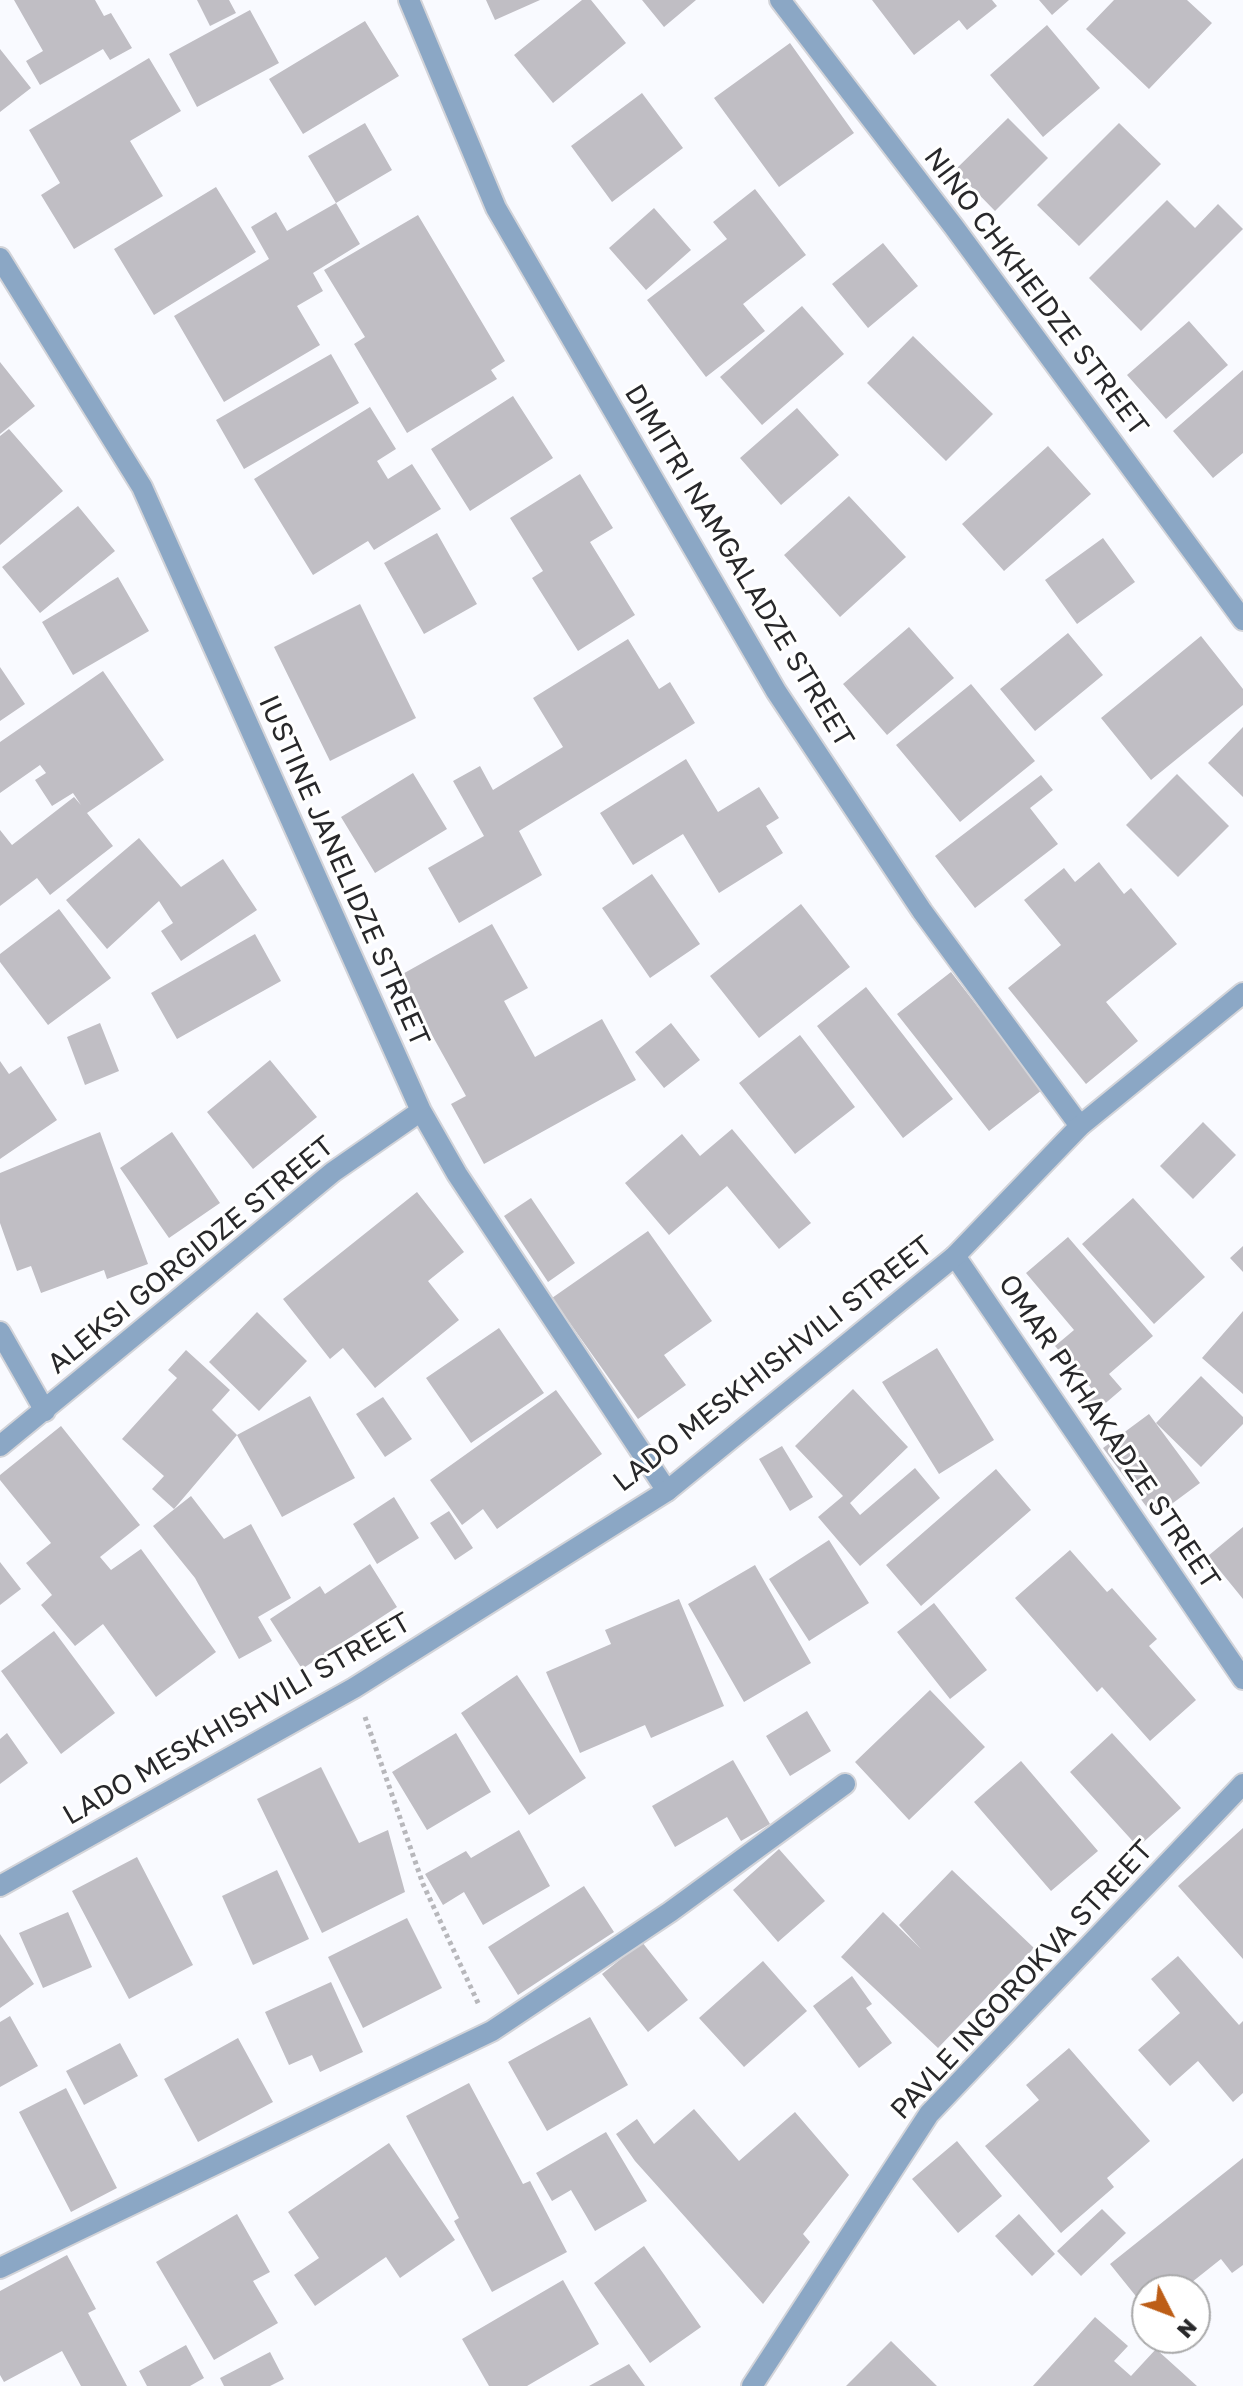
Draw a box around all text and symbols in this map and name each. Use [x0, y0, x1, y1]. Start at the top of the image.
street label: NINO CHKHEIDZE STREET [917, 141, 1155, 443]
street label: DIMITRI NAMGALADZE STREET [617, 379, 861, 753]
street label: IUSTINE JANELIDZE STREET [251, 690, 437, 1052]
street label: ALEKSI GORGIDZE STREET [41, 1129, 341, 1381]
street label: LADO MESKHISHVILI STREET [607, 1229, 939, 1499]
street label: OMAR PKHAKADZE STREET [991, 1268, 1227, 1596]
street label: LADO MESKHISHVILI STREET [57, 1606, 417, 1832]
street label: PAVLE INGOROKVA STREET [884, 1834, 1160, 2126]
north arrow [1131, 2274, 1211, 2354]
text: N [1172, 2314, 1203, 2344]

